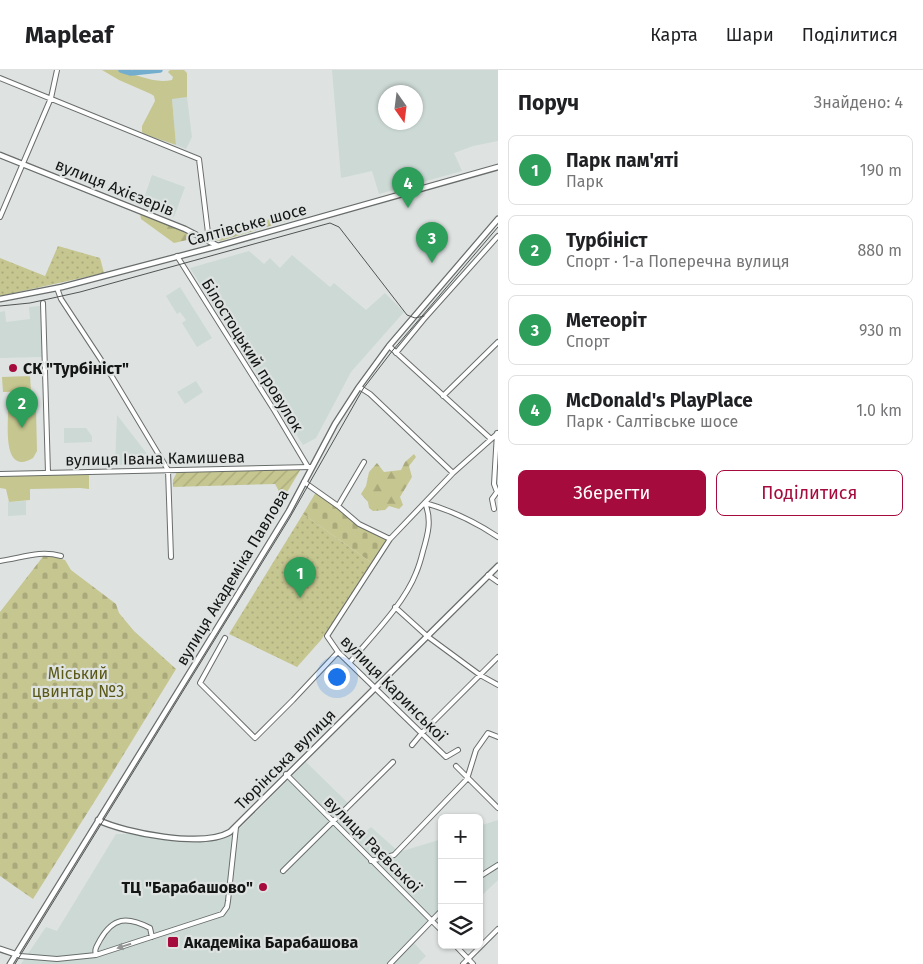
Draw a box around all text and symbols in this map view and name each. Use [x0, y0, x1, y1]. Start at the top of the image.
text: Mapleaf [25, 21, 113, 49]
text: Карта [650, 24, 698, 46]
text: Шари [726, 24, 774, 46]
text: Поділитися [802, 24, 898, 46]
north arrow [378, 85, 423, 130]
text: Поруч [518, 90, 579, 116]
text: Знайдено: 4 [814, 93, 903, 112]
text: Парк пам'яті [566, 149, 679, 172]
street label: вулиця Ахієзерів [53, 155, 177, 220]
text: 1 [531, 161, 539, 180]
text: 190 m [860, 161, 902, 180]
pin: 4 [392, 167, 424, 208]
text: Парк [566, 172, 603, 191]
street label: Салтівське шосе [185, 199, 309, 250]
pin: 3 [416, 222, 448, 263]
text: Турбініст [566, 229, 648, 252]
text: 2 [531, 241, 539, 260]
text: 880 m [857, 241, 902, 260]
text: Спорт · 1-а Поперечна вулиця [566, 252, 790, 271]
street label: Білостоцький провулок [198, 275, 308, 436]
text: Метеоріт [566, 309, 647, 332]
text: 3 [531, 321, 539, 340]
text: 930 m [859, 321, 902, 340]
text: Спорт [566, 332, 610, 351]
place label: СК "Турбініст" [23, 359, 129, 378]
marker: СК "Турбініст" [7, 362, 19, 374]
pin: 2 [6, 387, 38, 428]
text: McDonald's PlayPlace [566, 389, 753, 412]
text: 4 [530, 401, 540, 420]
text: 1.0 km [856, 401, 902, 420]
text: Парк · Салтівське шосе [566, 412, 738, 431]
street label: вулиця Івана Камишева [65, 447, 245, 470]
button: Зберегти [518, 470, 706, 516]
button: Поділитися [716, 470, 903, 516]
street label: вулиця Академіка Павлова [172, 486, 293, 669]
pin: 1 [284, 557, 316, 598]
street label: вулиця Каринської [337, 631, 451, 746]
park label: Міський цвинтар №3 [32, 664, 124, 701]
your location [324, 664, 350, 690]
street label: Тюрінська вулиця [231, 705, 340, 814]
street label: вулиця Раєвської [320, 792, 425, 897]
map controls [438, 814, 483, 949]
button: + [438, 814, 483, 859]
button: − [438, 859, 483, 904]
place label: ТЦ "Барабашово" [121, 878, 253, 897]
marker: ТЦ "Барабашово" [257, 881, 269, 893]
button: layers [438, 904, 483, 949]
place label: Академіка Барабашова [183, 933, 359, 952]
marker: Академіка Барабашова [166, 935, 180, 949]
one-way arrow [116, 943, 131, 951]

